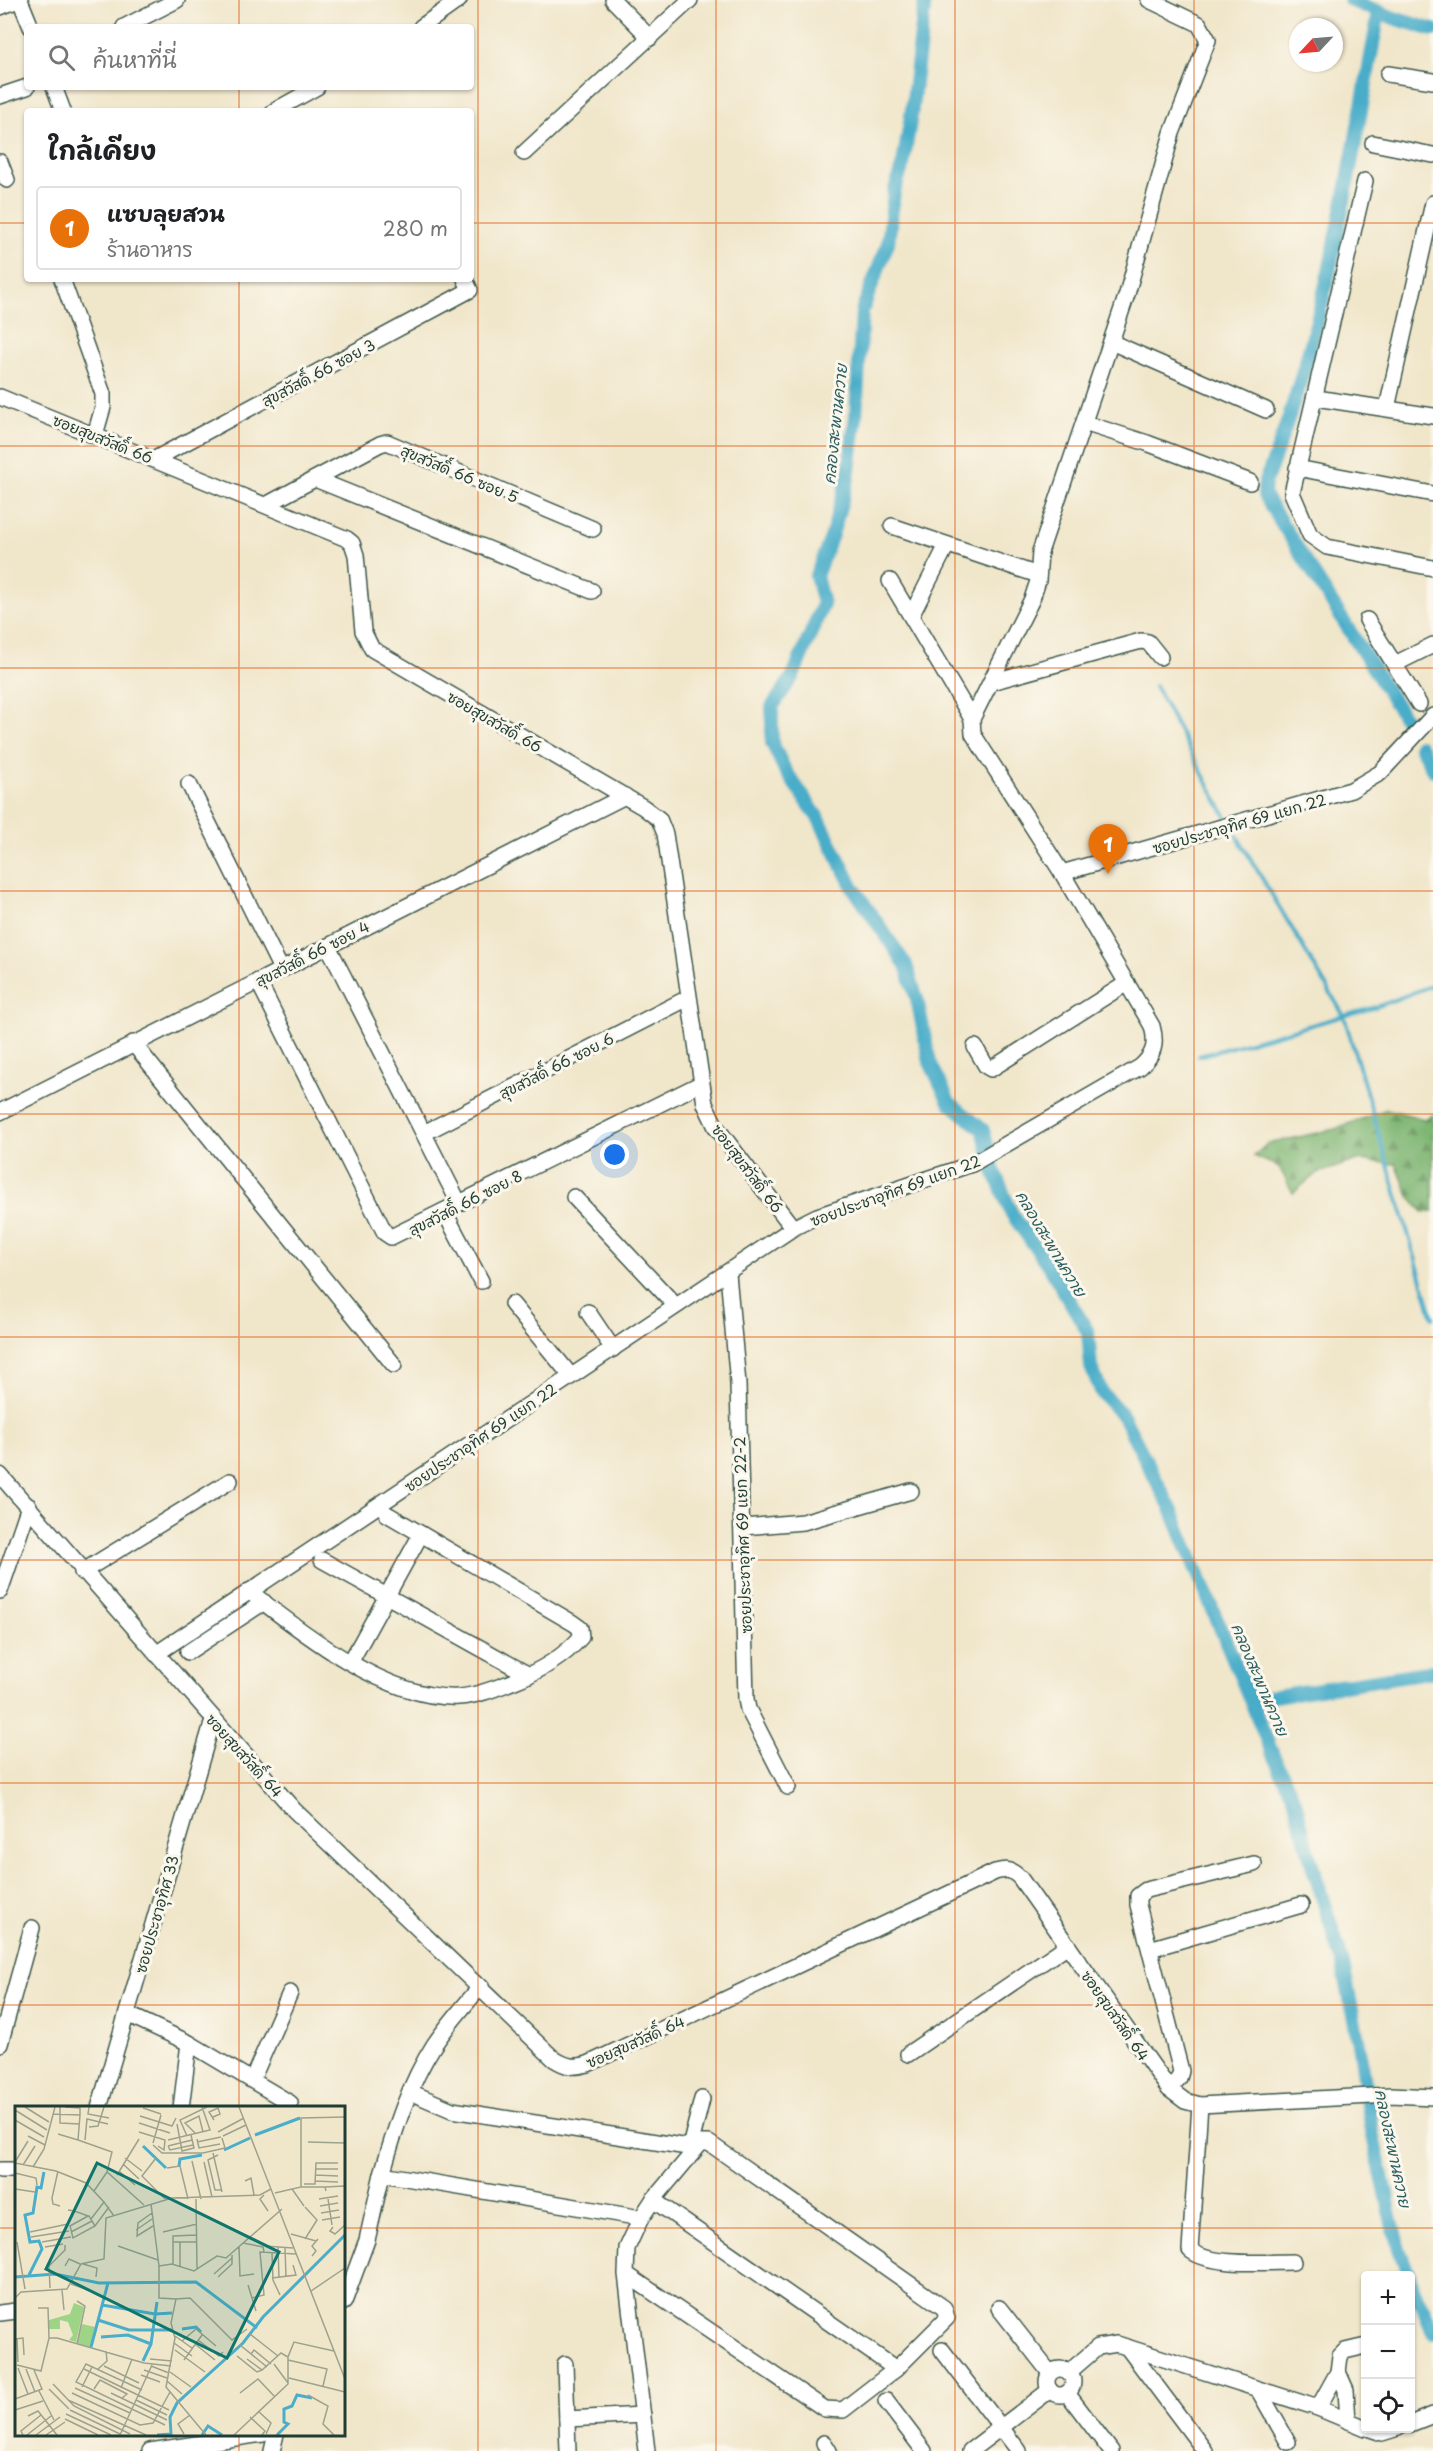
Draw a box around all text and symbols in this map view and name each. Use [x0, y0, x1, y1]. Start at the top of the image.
north arrow [1289, 18, 1343, 72]
search box [24, 24, 474, 90]
icon: search [45, 41, 78, 74]
text: ค้นหาที่นี่ [93, 42, 177, 75]
text: ใกล้เคียง [48, 130, 156, 169]
text: แซบลุยสวน [107, 196, 225, 229]
text: 1 [65, 213, 74, 243]
text: 280 m [383, 213, 448, 243]
text: ร้านอาหาร [107, 234, 193, 264]
street label: สุขสวัสดิ์ 66 ซอย 3 [256, 331, 379, 413]
water label: คลองสะพานควาย [816, 361, 852, 485]
street label: ซอยสุขสวัสดิ์ 66 [49, 406, 157, 469]
street label: สุขสวัสดิ์ 66 ซอย 5 [397, 437, 523, 509]
street label: ซอยสุขสวัสดิ์ 66 [443, 683, 547, 758]
street label: ซอยประชาอุทิศ 69 แยก 22 [1149, 787, 1329, 860]
pin: 1 [1088, 824, 1128, 874]
street label: สุขสวัสดิ์ 66 ซอย 4 [250, 913, 374, 993]
street label: สุขสวัสดิ์ 66 ซอย 6 [494, 1025, 618, 1105]
street label: ซอยสุขสวัสดิ์ 66 [706, 1118, 790, 1218]
your location [600, 1140, 629, 1169]
street label: ซอยประชาอุทิศ 69 แยก 22 [807, 1148, 984, 1232]
street label: สุขสวัสดิ์ 66 ซอย 8 [403, 1162, 526, 1242]
water label: คลองสะพานควาย [1011, 1185, 1094, 1302]
street label: ซอยประชาอุทิศ 69 แยก 22 [399, 1377, 561, 1498]
street label: ซอยประชาอุทิศ 69 แยก 22-2 [727, 1436, 758, 1634]
water label: คลองสะพานควาย [1226, 1619, 1296, 1741]
street label: ซอยสุขสวัสดิ์ 64 [200, 1707, 290, 1803]
street label: ซอยประชาอุทิศ 33 [128, 1852, 185, 1976]
street label: ซอยสุขสวัสดิ์ 64 [1075, 1964, 1157, 2066]
street label: ซอยสุขสวัสดิ์ 64 [581, 2008, 688, 2074]
water label: คลองสะพานควาย [1370, 2087, 1419, 2211]
inset map [15, 2106, 345, 2436]
map controls [1361, 2271, 1415, 2433]
button: + [1361, 2271, 1415, 2325]
button: − [1361, 2325, 1415, 2379]
button: locate [1361, 2379, 1415, 2433]

